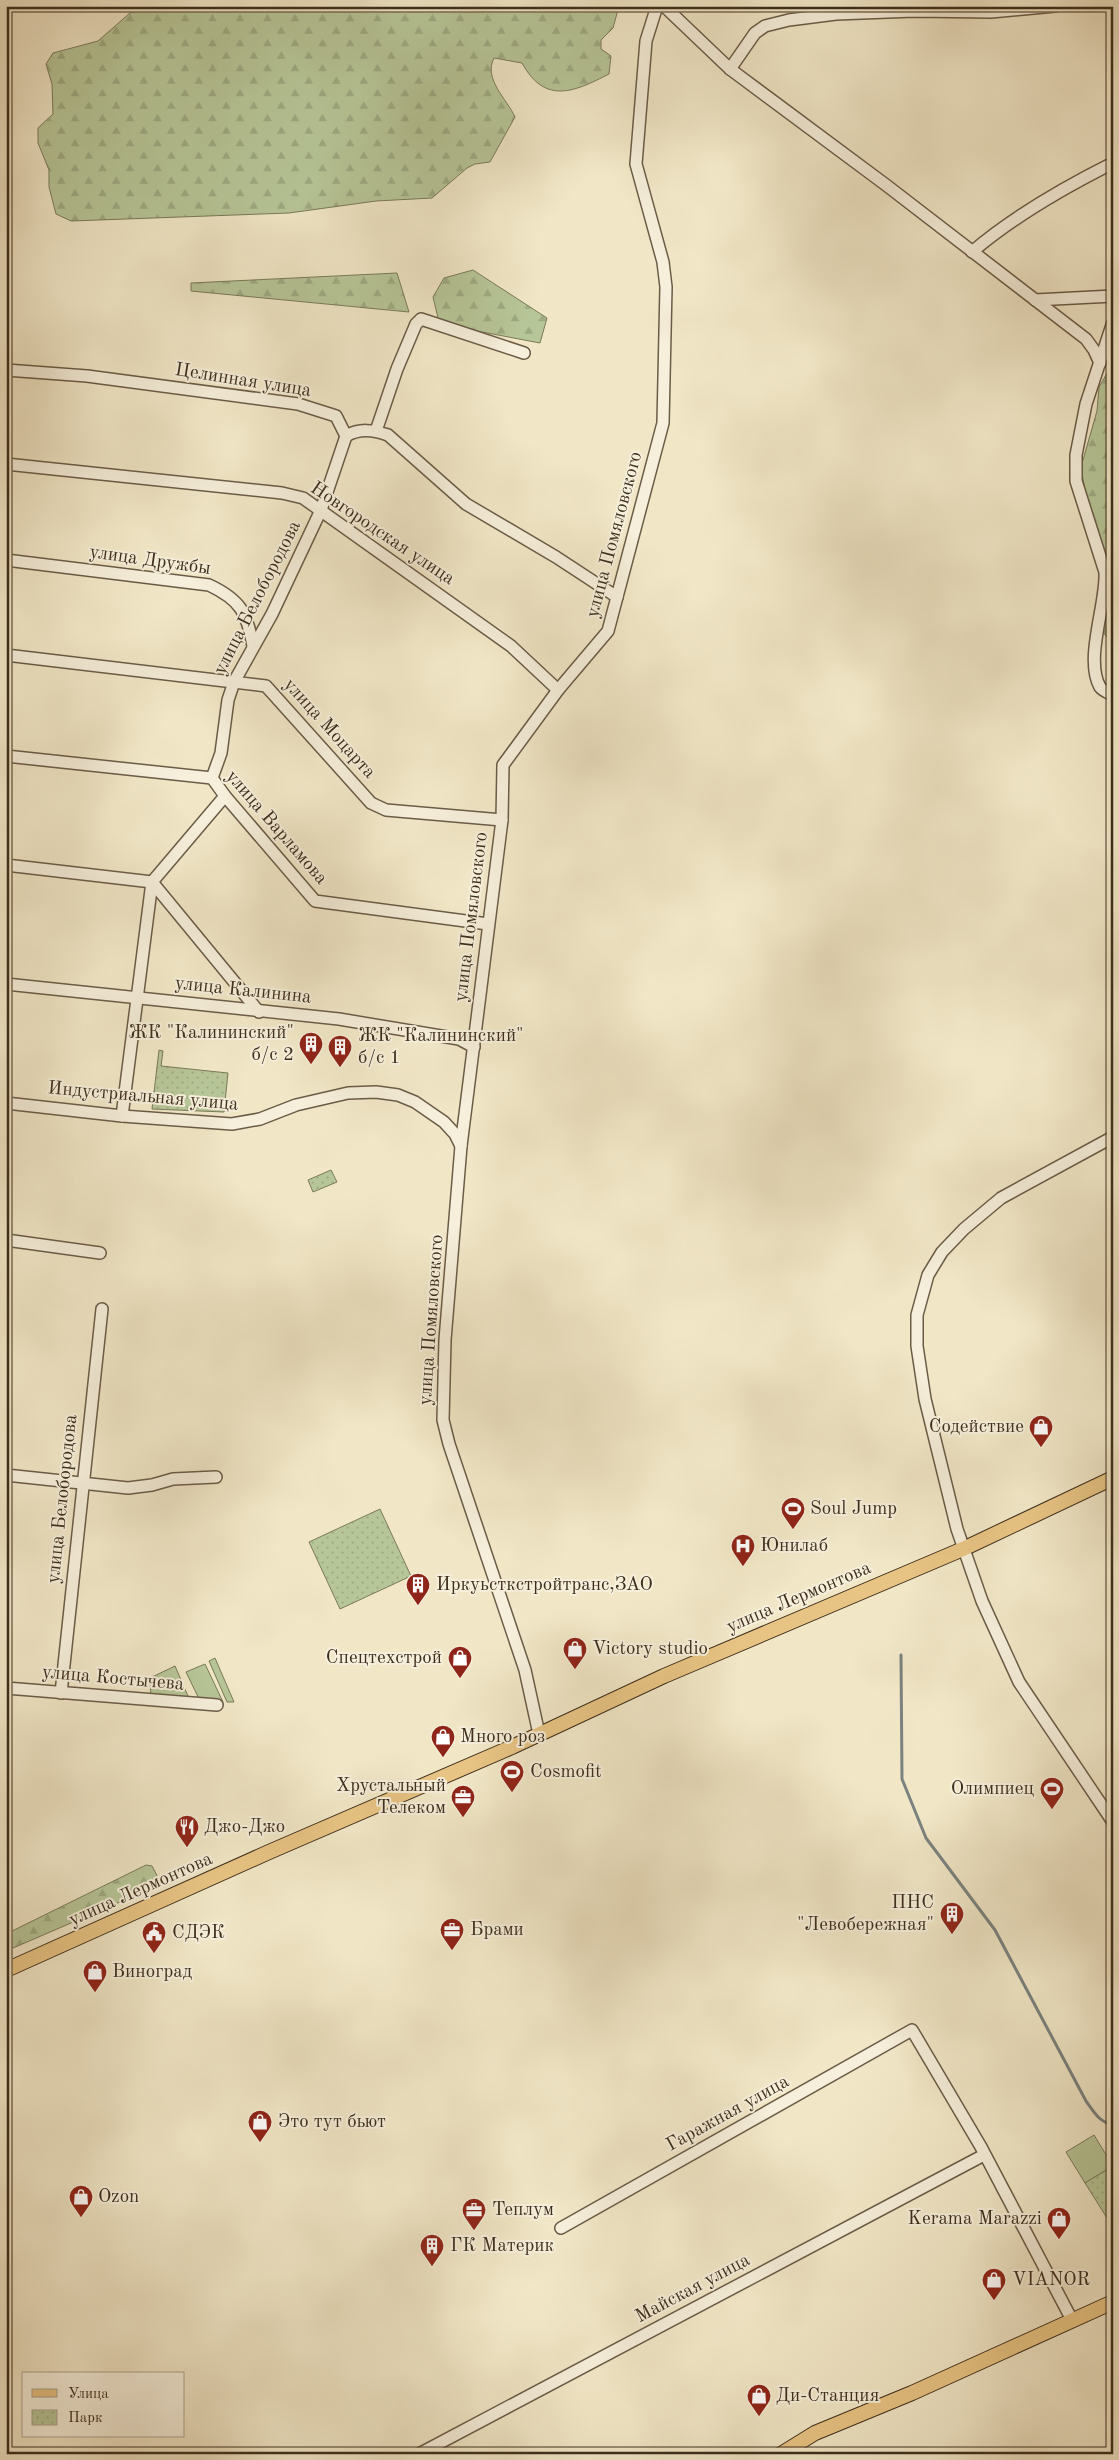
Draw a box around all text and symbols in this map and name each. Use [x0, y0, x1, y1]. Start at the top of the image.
street label: Целинная улица [173, 361, 313, 401]
street label: улица Помяловского [584, 450, 646, 620]
street label: Новгородская улица [307, 479, 458, 590]
street label: улица Белобородова [211, 517, 305, 678]
street label: улица Дружбы [88, 543, 212, 579]
street label: улица Моцарта [279, 675, 379, 783]
street label: улица Варламова [222, 767, 331, 889]
street label: улица Помяловского [452, 831, 492, 1003]
street label: улица Калинина [174, 974, 313, 1008]
place label: ЖК "Калининский" б/с 2 [128, 1024, 294, 1065]
place label: ЖК "Калининский" б/с 1 [358, 1027, 524, 1068]
building icon: ЖК "Калининский" б/с 2 [298, 1031, 324, 1065]
building icon: ЖК "Калининский" б/с 1 [327, 1034, 353, 1068]
street label: Индустриальная улица [47, 1079, 240, 1115]
street label: улица Помяловского [417, 1234, 447, 1406]
street label: улица Белобородова [45, 1413, 81, 1584]
shop icon: Содействие [1028, 1414, 1054, 1448]
place label: Содействие [929, 1418, 1024, 1437]
sports icon: Soul Jump [780, 1496, 806, 1530]
place label: Soul Jump [810, 1500, 897, 1519]
hospital icon: Юнилаб [730, 1533, 756, 1567]
place label: Юнилаб [760, 1537, 828, 1556]
street label: улица Лермонтова [724, 1559, 875, 1637]
building icon: Иркуьсткстройтранс,ЗАО [405, 1572, 431, 1606]
place label: Иркуьсткстройтранс,ЗАО [436, 1576, 653, 1595]
shop icon: Victory studio [562, 1636, 588, 1670]
place label: Victory studio [592, 1640, 708, 1659]
shop icon: Спецтехстрой [447, 1645, 473, 1679]
place label: Спецтехстрой [326, 1649, 442, 1668]
street label: улица Костычева [41, 1663, 186, 1695]
shop icon: Много роз [430, 1724, 456, 1758]
place label: Много роз [460, 1728, 545, 1747]
sports icon: Cosmofit [499, 1759, 525, 1793]
place label: Cosmofit [530, 1763, 602, 1782]
sports icon: Олимпиец [1039, 1776, 1065, 1810]
place label: Хрустальный Телеком [336, 1777, 446, 1818]
place label: Олимпиец [951, 1780, 1035, 1799]
office icon: Хрустальный Телеком [450, 1784, 476, 1818]
restaurant icon: Джо-Джо [174, 1814, 200, 1848]
place label: Джо-Джо [204, 1818, 285, 1837]
street label: улица Лермонтова [66, 1850, 216, 1930]
place label: ПНС "Левобережная" [797, 1894, 934, 1935]
building icon: ПНС "Левобережная" [939, 1901, 965, 1935]
office icon: Брами [439, 1917, 465, 1951]
public building icon: СДЭК [141, 1920, 167, 1954]
place label: Брами [470, 1921, 524, 1940]
place label: СДЭК [172, 1924, 225, 1943]
shop icon: Виноград [82, 1959, 108, 1993]
place label: Виноград [112, 1963, 193, 1982]
street label: Гаражная улица [663, 2072, 793, 2156]
shop icon: Это тут бьют [247, 2109, 273, 2143]
place label: Это тут бьют [278, 2113, 386, 2132]
shop icon: Ozon [68, 2184, 94, 2218]
place label: Ozon [98, 2188, 139, 2207]
office icon: Теплум [461, 2197, 487, 2231]
place label: Теплум [492, 2201, 554, 2220]
shop icon: Kerama Marazzi [1046, 2206, 1072, 2240]
place label: Kerama Marazzi [908, 2210, 1042, 2229]
building icon: ГК Материк [419, 2233, 445, 2267]
place label: ГК Материк [450, 2237, 555, 2256]
street label: Майская улица [633, 2251, 754, 2327]
shop icon: VIANOR [981, 2267, 1007, 2301]
place label: VIANOR [1012, 2271, 1090, 2290]
legend [22, 2372, 185, 2438]
shop icon: Ди-Станция [746, 2383, 772, 2417]
text: Улица [68, 2387, 109, 2402]
place label: Ди-Станция [776, 2387, 879, 2406]
text: Парк [68, 2411, 103, 2426]

